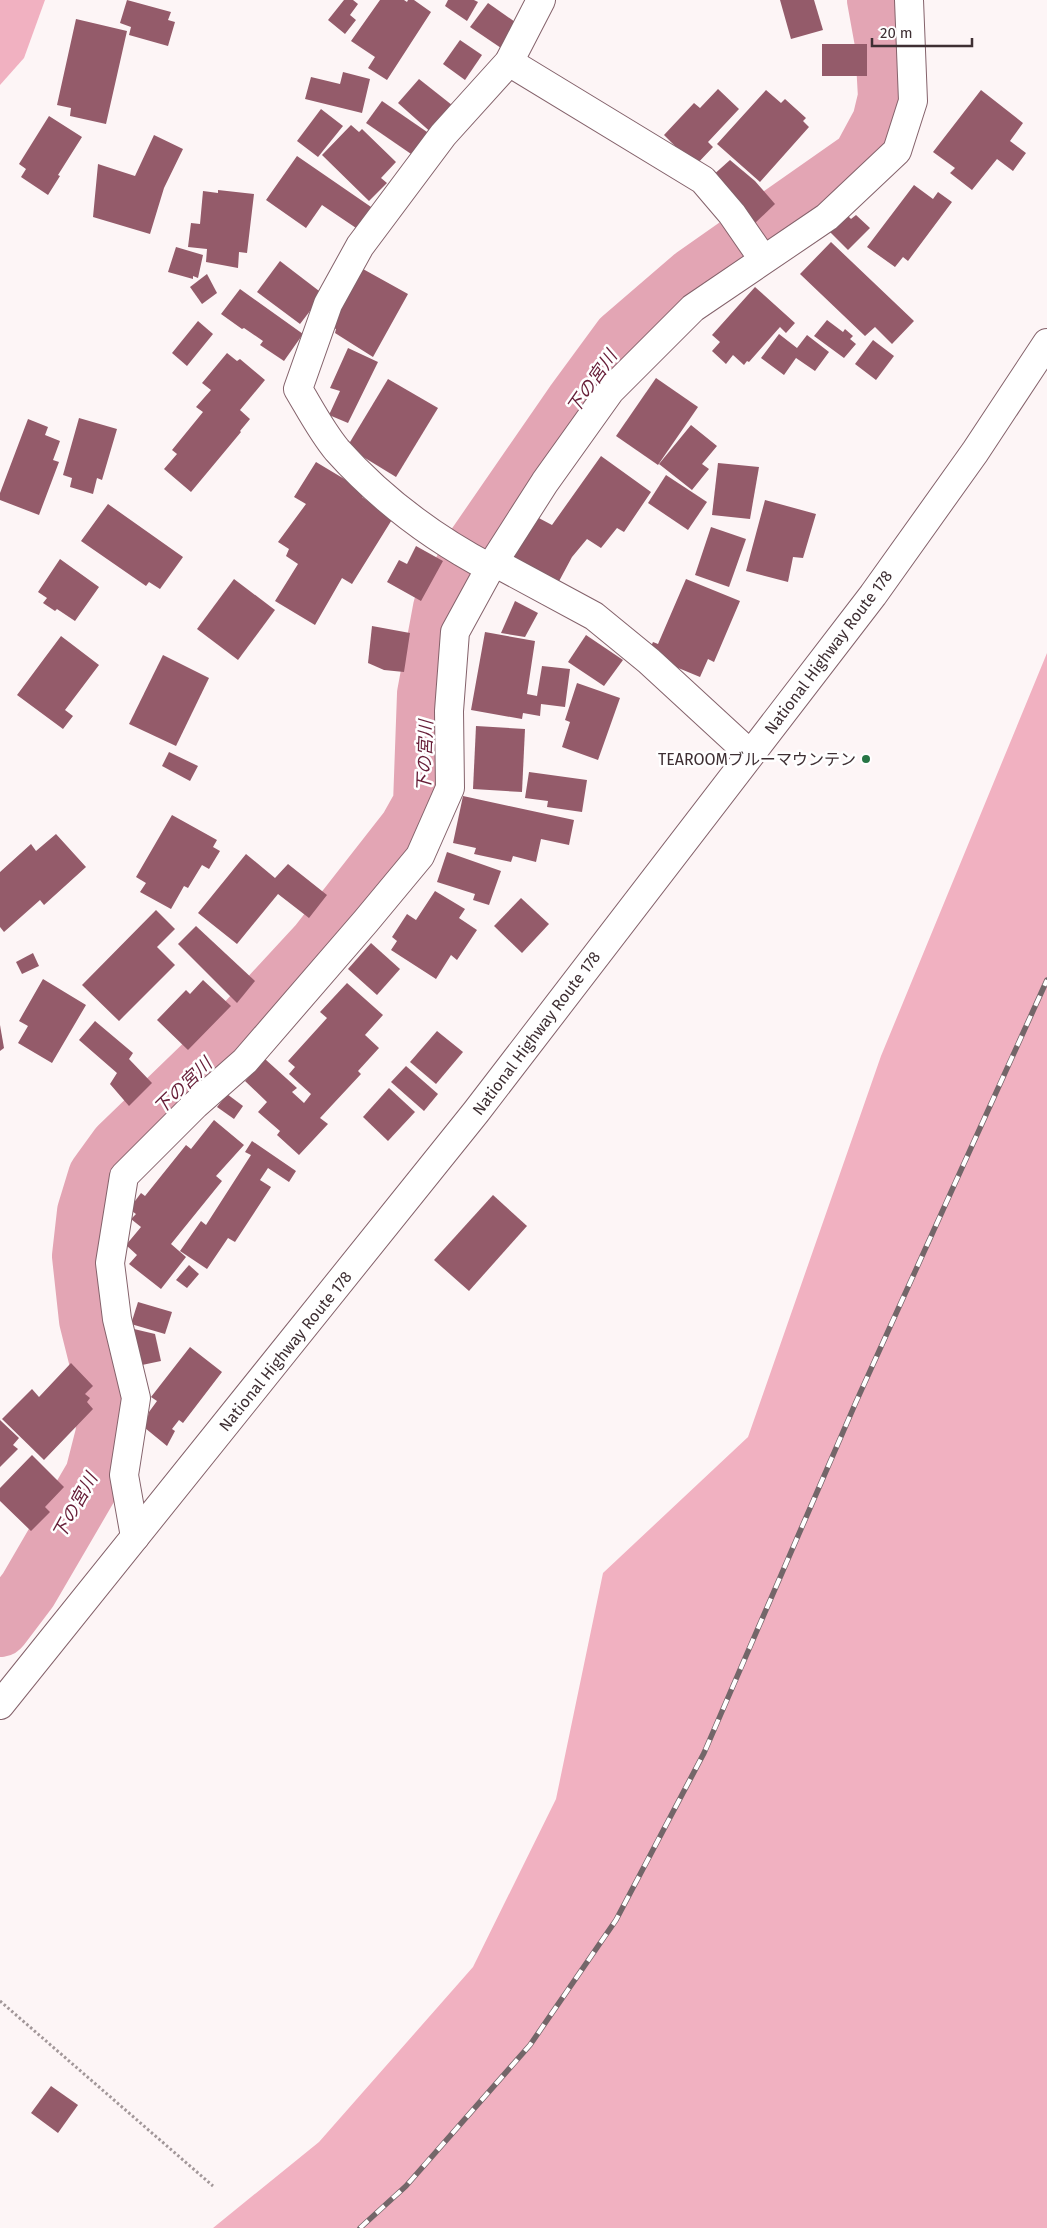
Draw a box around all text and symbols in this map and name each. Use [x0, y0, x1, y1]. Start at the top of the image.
scale bar [872, 15, 972, 47]
text: 20 m [880, 24, 913, 42]
water label: 下の宮川 [562, 345, 623, 418]
street label: National Highway Route 178 [761, 567, 896, 738]
water label: 下の宮川 [413, 718, 437, 792]
place label: TEAROOMブルーマウンテン [658, 750, 856, 769]
marker: TEAROOMブルーマウンテン [860, 753, 872, 765]
street label: National Highway Route 178 [469, 948, 604, 1119]
water label: 下の宮川 [149, 1052, 218, 1119]
street label: National Highway Route 178 [215, 1267, 356, 1435]
water label: 下の宮川 [48, 1467, 103, 1543]

